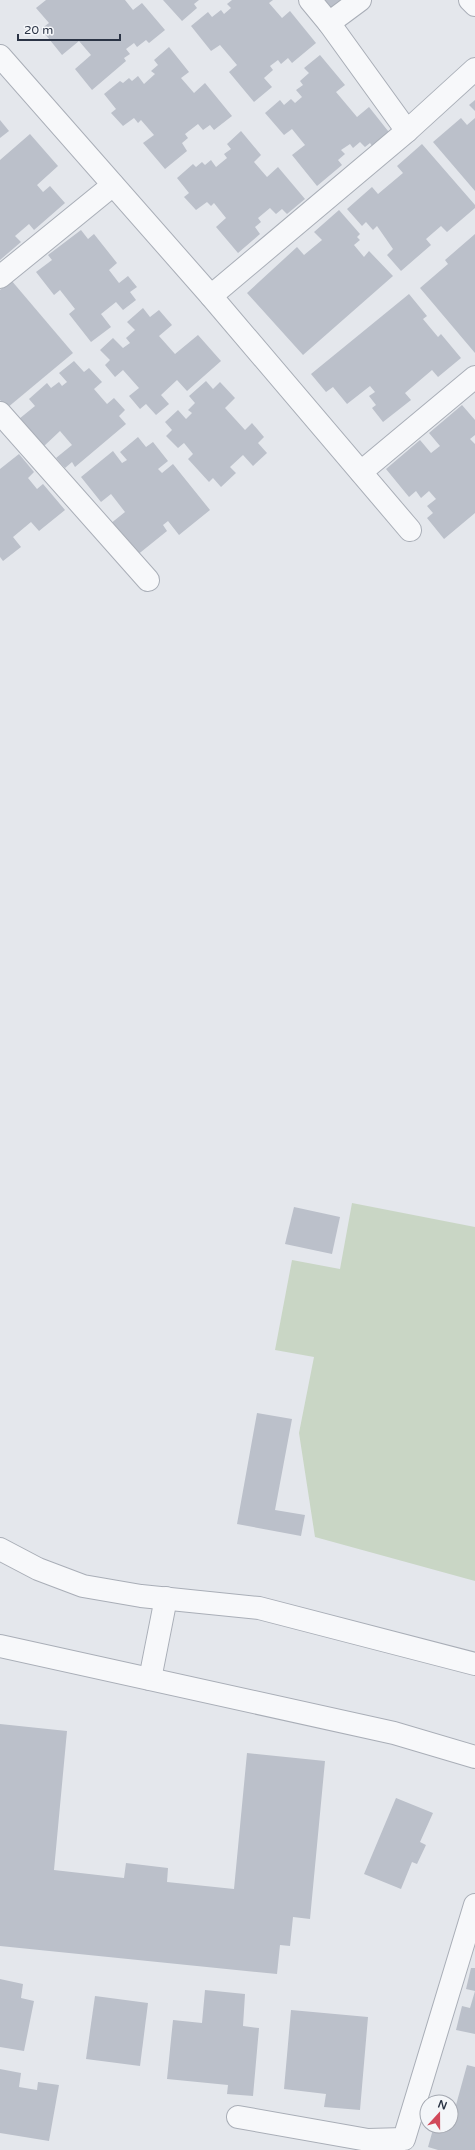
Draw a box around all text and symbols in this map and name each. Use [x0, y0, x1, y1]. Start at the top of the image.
scale bar [18, 16, 120, 42]
text: 20 m [24, 23, 53, 37]
north arrow [419, 2094, 459, 2134]
text: N [436, 2097, 449, 2113]

